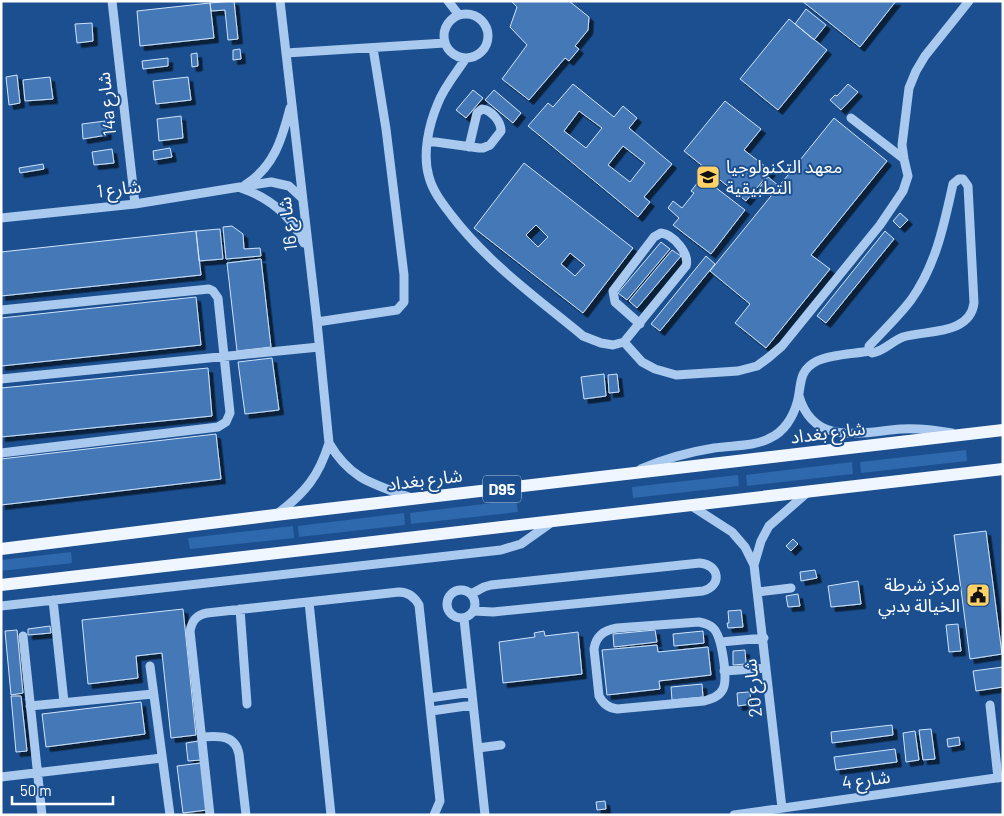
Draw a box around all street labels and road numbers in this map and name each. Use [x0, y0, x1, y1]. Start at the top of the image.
street label: 14a شارع [92, 71, 124, 137]
street label: شارع 1 [95, 174, 143, 206]
street label: شارع 16 [273, 195, 305, 252]
street label: شارع بغداد [789, 416, 867, 451]
street label: شارع بغداد [386, 463, 464, 498]
road number: D95 [483, 476, 521, 502]
street label: شارع 20 [738, 657, 770, 718]
street label: شارع 4 [840, 765, 892, 797]

